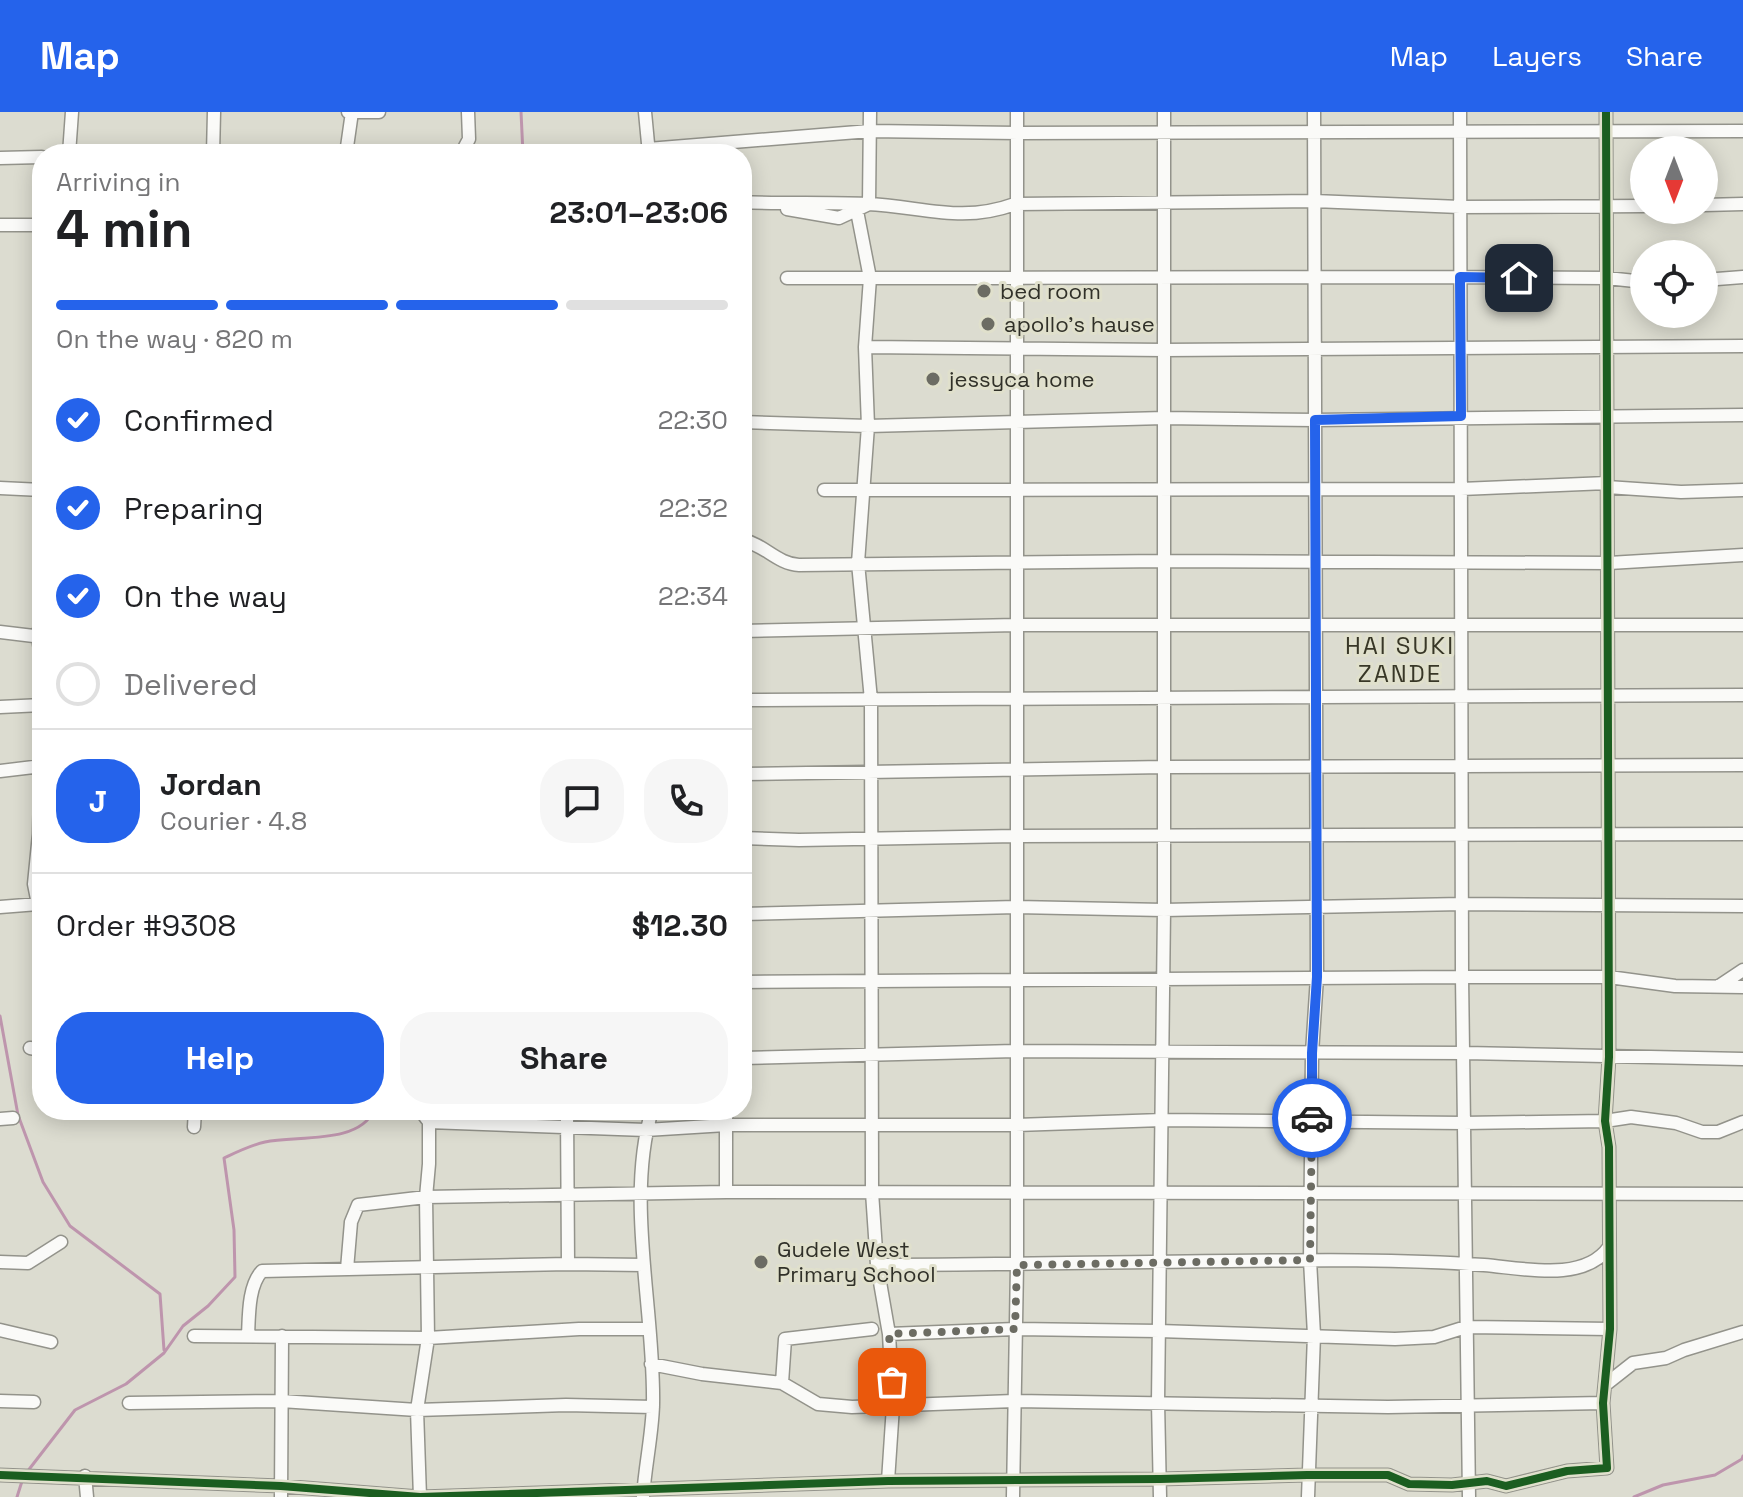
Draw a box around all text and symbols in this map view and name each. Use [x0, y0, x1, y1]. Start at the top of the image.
text: Map [40, 32, 120, 80]
text: Map [1390, 38, 1448, 74]
text: Layers [1492, 38, 1582, 74]
text: Share [1626, 38, 1703, 74]
north arrow [1630, 136, 1718, 224]
map controls [1630, 136, 1718, 328]
text: Arriving in [56, 165, 180, 199]
text: 23:01–23:06 [550, 193, 728, 232]
text: 4 min [56, 196, 193, 262]
button: locate [1630, 240, 1718, 328]
pin [1485, 244, 1553, 312]
icon: home [1497, 256, 1541, 300]
place label: bed room [1000, 277, 1101, 305]
marker: bed room [975, 282, 993, 300]
place label: apollo's hause [1004, 310, 1155, 338]
marker: apollo's hause [979, 315, 997, 333]
text: On the way · 820 m [56, 322, 293, 356]
place label: jessyca home [948, 365, 1095, 393]
marker: jessyca home [924, 370, 942, 388]
icon: check [56, 398, 100, 442]
text: Confirmed [124, 401, 274, 440]
text: 22:30 [658, 403, 728, 437]
icon: check [56, 486, 100, 530]
text: Preparing [124, 489, 263, 528]
text: 22:32 [659, 491, 728, 525]
icon: check [56, 574, 100, 618]
text: On the way [124, 577, 287, 616]
text: 22:34 [658, 579, 728, 613]
district label: HAI SUKI ZANDE [1345, 630, 1455, 689]
text: Delivered [124, 665, 258, 704]
button: chat [540, 759, 624, 843]
button: phone [644, 759, 728, 843]
text: Jordan [160, 765, 262, 804]
text: J [89, 782, 107, 821]
text: Courier · 4.8 [160, 804, 307, 838]
text: Order #9308 [56, 906, 236, 945]
text: $12.30 [632, 906, 728, 945]
button: Help [56, 1012, 384, 1104]
button: Share [400, 1012, 728, 1104]
courier [1272, 1078, 1352, 1158]
icon: car [1290, 1096, 1334, 1140]
place label: Gudele West Primary School [777, 1235, 936, 1288]
marker: Gudele West Primary School [752, 1253, 770, 1271]
pin [858, 1348, 926, 1416]
icon: bag [870, 1360, 914, 1404]

